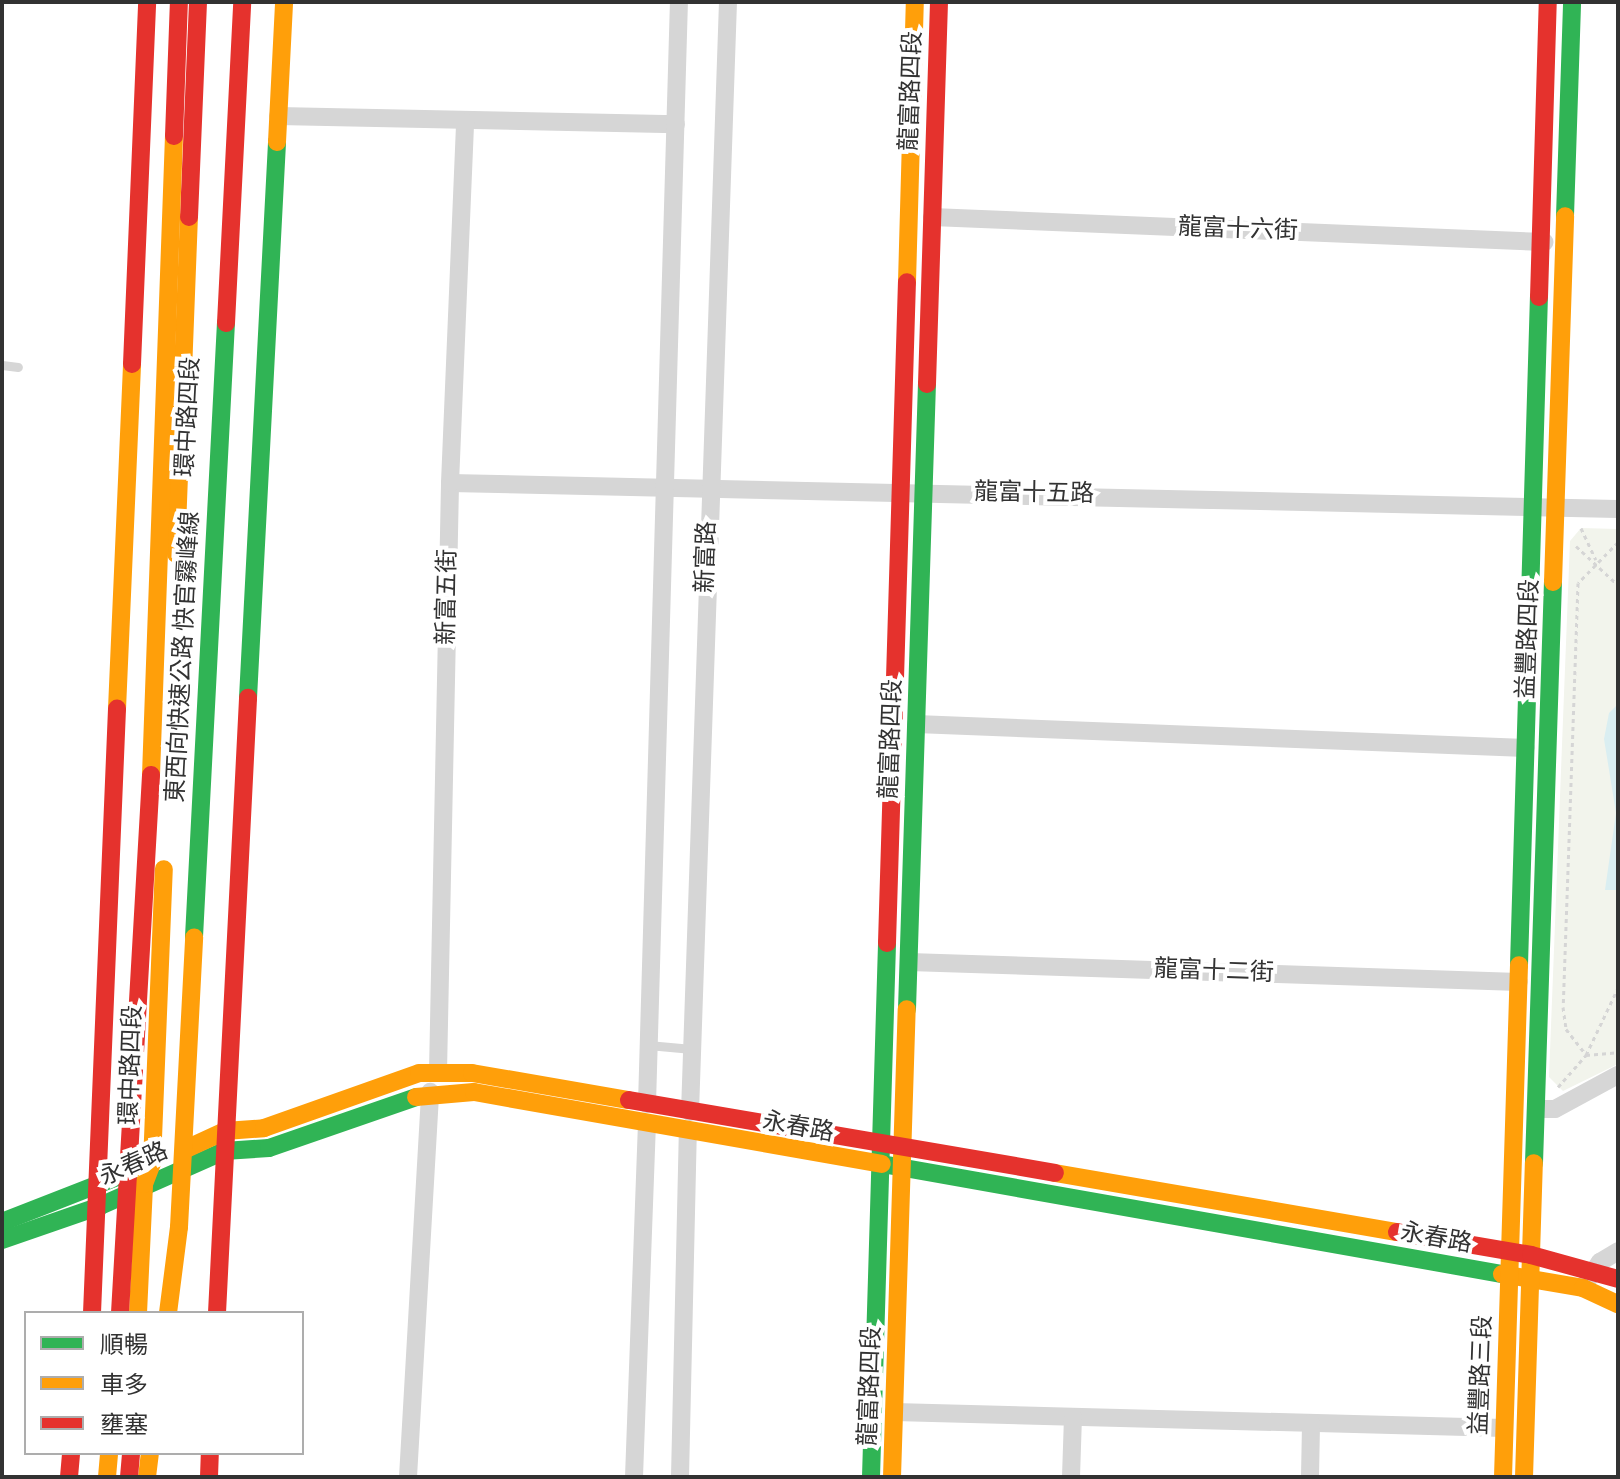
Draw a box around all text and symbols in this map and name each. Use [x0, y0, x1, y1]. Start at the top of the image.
street label: 龍富路四段 [896, 31, 928, 151]
street label: 龍富十六街 [1178, 214, 1298, 246]
street label: 環中路四段 [171, 356, 207, 478]
street label: 龍富十五路 [974, 479, 1094, 509]
street label: 東西向快速公路 快官霧峰線 [162, 510, 206, 804]
street label: 新富路 [691, 521, 723, 593]
street label: 新富五街 [433, 549, 463, 645]
street label: 益豐路四段 [1513, 579, 1545, 699]
street label: 龍富路四段 [876, 679, 908, 799]
street label: 龍富十二街 [1154, 956, 1274, 988]
street label: 環中路四段 [116, 1005, 148, 1125]
street label: 永春路 [760, 1108, 836, 1148]
street label: 永春路 [95, 1137, 173, 1193]
street label: 永春路 [1398, 1219, 1474, 1259]
legend [24, 1311, 304, 1455]
street label: 益豐路三段 [1466, 1315, 1498, 1435]
street label: 龍富路四段 [855, 1326, 887, 1446]
text: 順暢 [100, 1334, 148, 1358]
text: 車多 [100, 1374, 148, 1398]
text: 壅塞 [100, 1414, 148, 1438]

